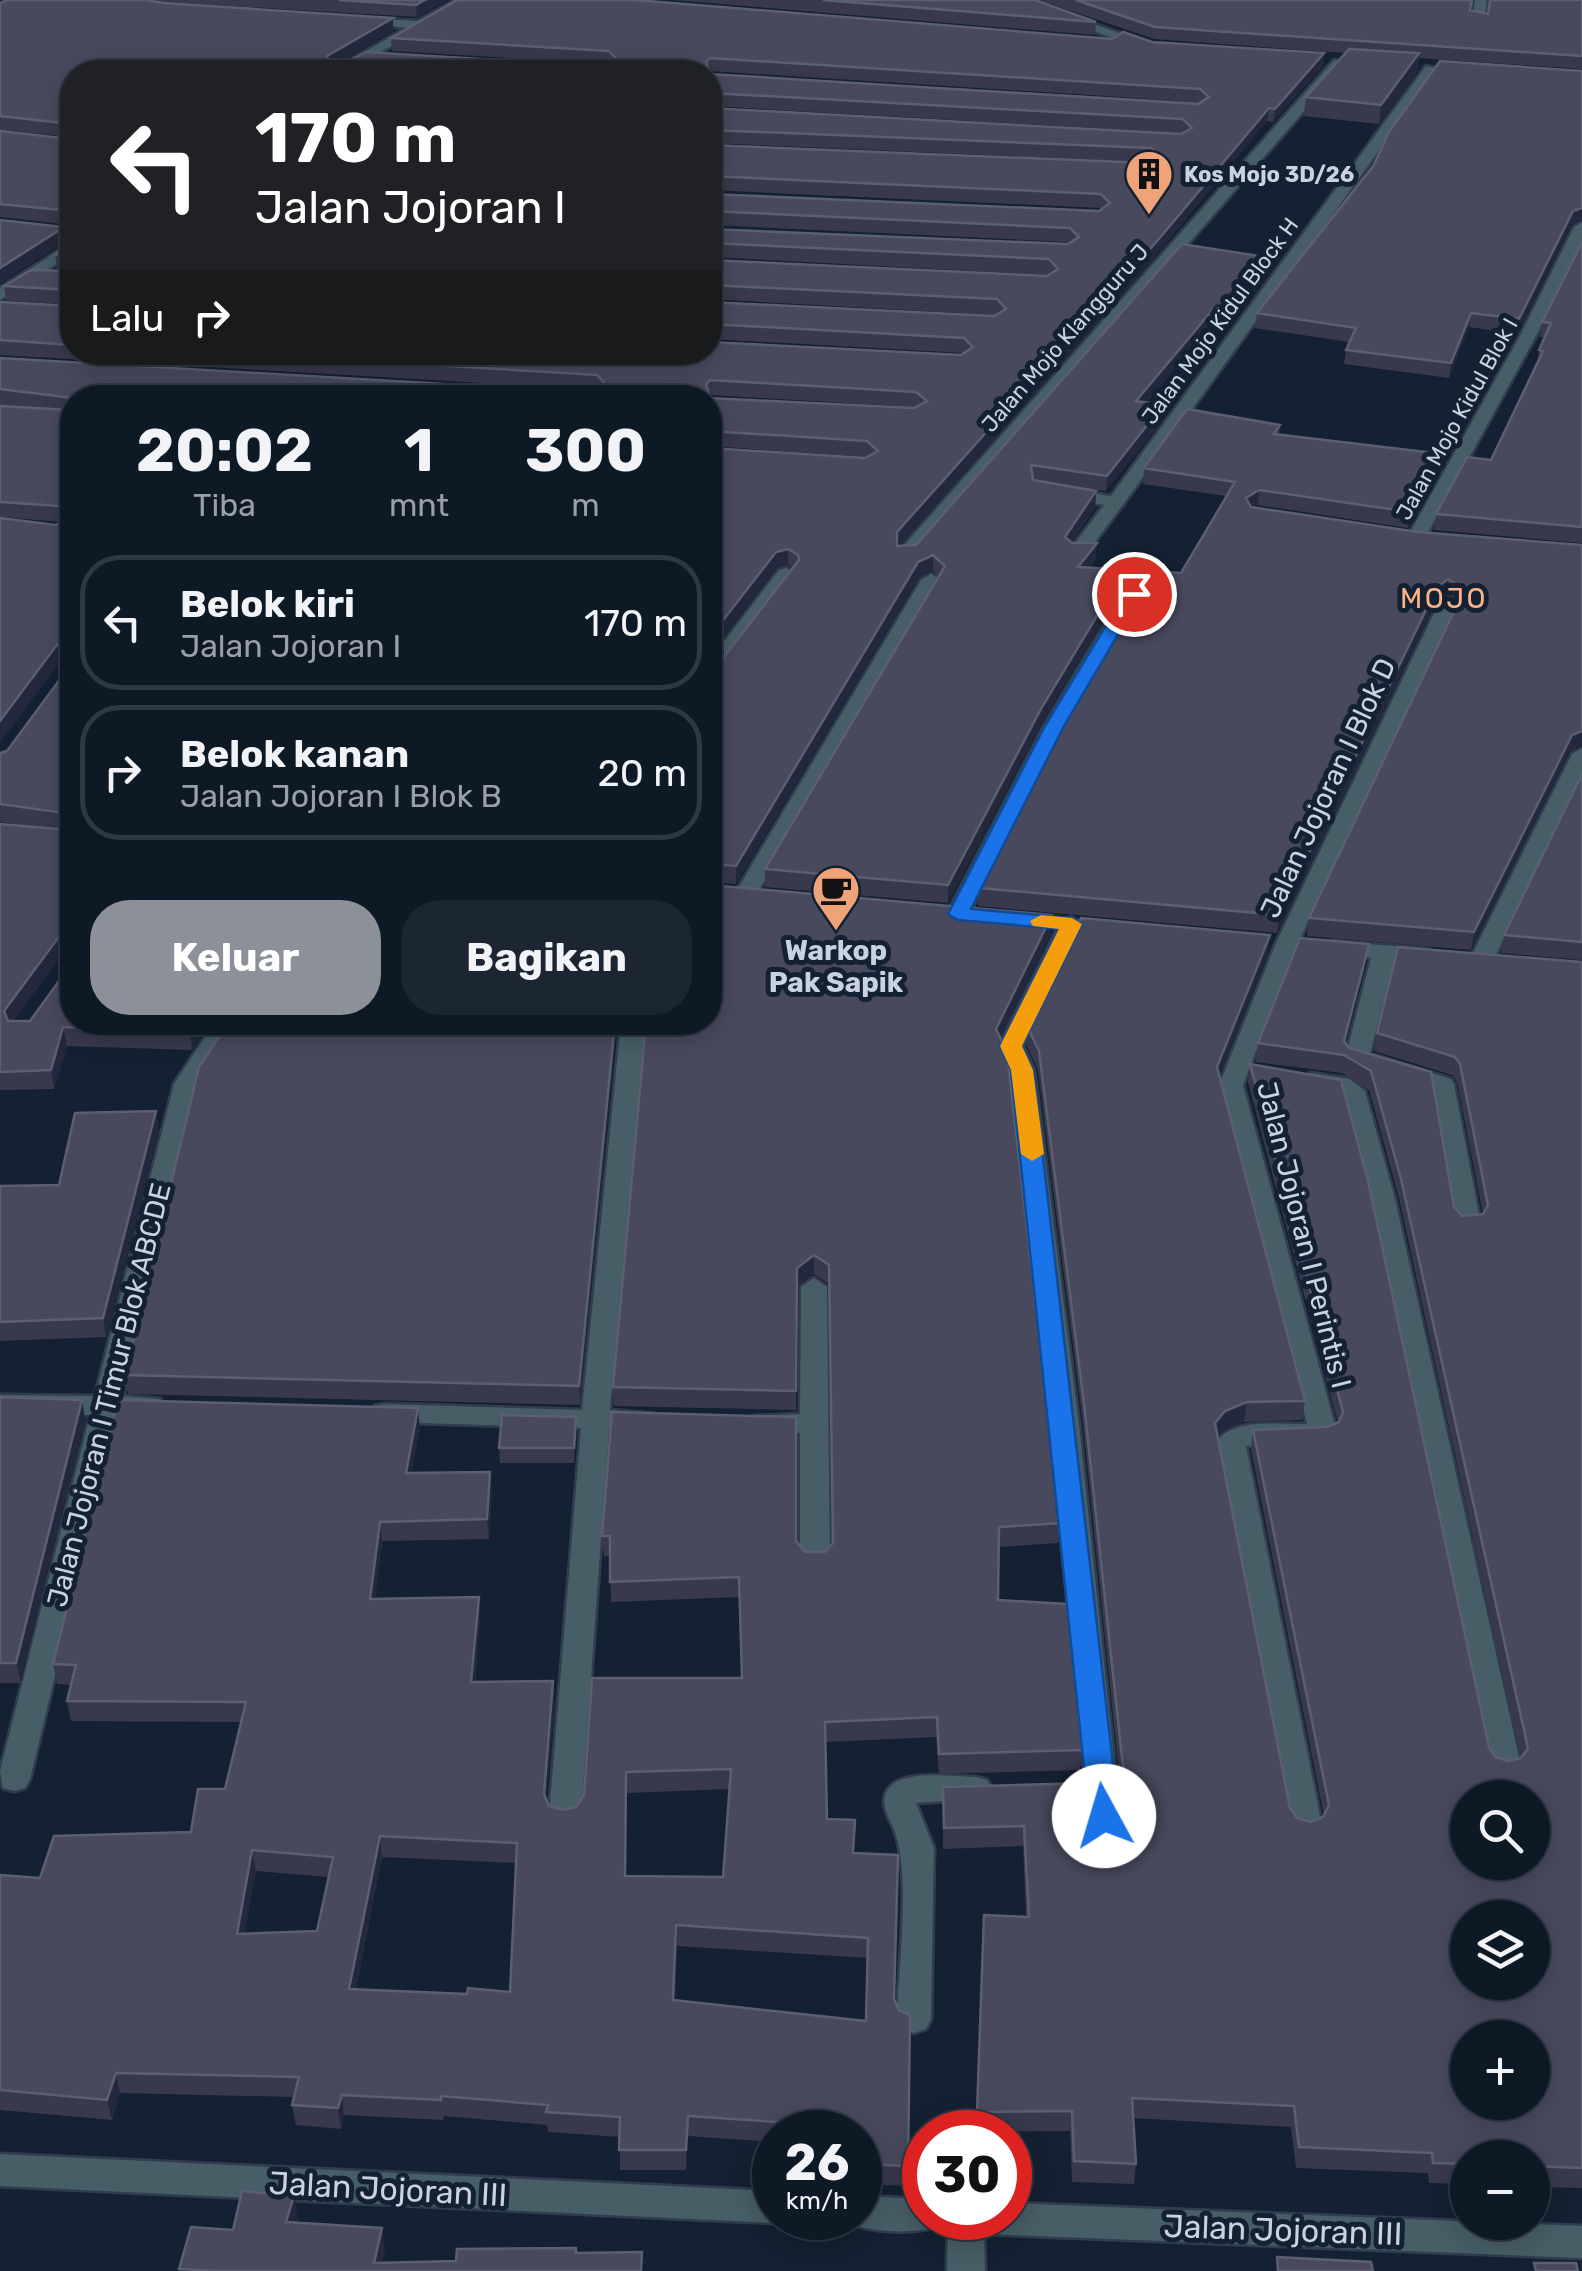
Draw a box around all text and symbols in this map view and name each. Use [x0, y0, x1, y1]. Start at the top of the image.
text: 170 m [255, 97, 457, 180]
icon: left [90, 100, 220, 230]
building icon: Kos Mojo 3D/26 [1123, 148, 1175, 216]
place label: Kos Mojo 3D/26 [1184, 161, 1354, 188]
text: Jalan Jojoran I [255, 181, 566, 234]
street label: Jalan Mojo Kidul Block H [1136, 213, 1304, 429]
street label: Jalan Mojo Klangguru J [976, 238, 1154, 438]
icon: right [184, 290, 239, 345]
text: Lalu [90, 295, 164, 341]
street label: Jalan Mojo Kidul Blok I [1390, 313, 1524, 525]
text: 20:02 [136, 415, 313, 486]
text: 1 [404, 415, 434, 486]
text: 300 [525, 415, 646, 486]
text: Tiba [193, 486, 256, 524]
text: mnt [389, 486, 449, 524]
text: m [571, 486, 600, 524]
pin [1092, 552, 1177, 637]
icon: arrive [1107, 567, 1162, 622]
text: Belok kiri [180, 581, 355, 627]
district label: MOJO [1400, 582, 1488, 615]
icon: left [95, 595, 150, 650]
text: 170 m [584, 600, 687, 646]
text: Jalan Jojoran I [180, 627, 401, 665]
street label: Jalan Jojoran I Blok D [1253, 653, 1403, 923]
text: Belok kanan [180, 731, 409, 777]
icon: right [95, 745, 150, 800]
text: 20 m [597, 750, 687, 796]
text: Jalan Jojoran I Blok B [180, 777, 502, 815]
cafe icon: Warkop Pak Sapik [810, 864, 862, 932]
button: Keluar [90, 900, 381, 1015]
button: Bagikan [401, 900, 692, 1015]
place label: Warkop Pak Sapik [769, 934, 904, 999]
street label: Jalan Jojoran I Perintis I [1250, 1078, 1358, 1392]
street label: Jalan Jojoran I Timur Blok ABCDE [40, 1180, 178, 1610]
position arrow [1052, 1764, 1156, 1868]
map controls [1450, 1780, 1550, 2240]
button: search [1450, 1780, 1550, 1880]
button: layers [1450, 1900, 1550, 2000]
button: + [1450, 2020, 1550, 2120]
speed limit sign: 30 [902, 2110, 1032, 2240]
text: 26 [784, 2133, 850, 2193]
button: − [1450, 2140, 1550, 2240]
street label: Jalan Jojoran III [268, 2164, 508, 2214]
text: km/h [786, 2186, 848, 2215]
street label: Jalan Jojoran III [1163, 2207, 1403, 2253]

